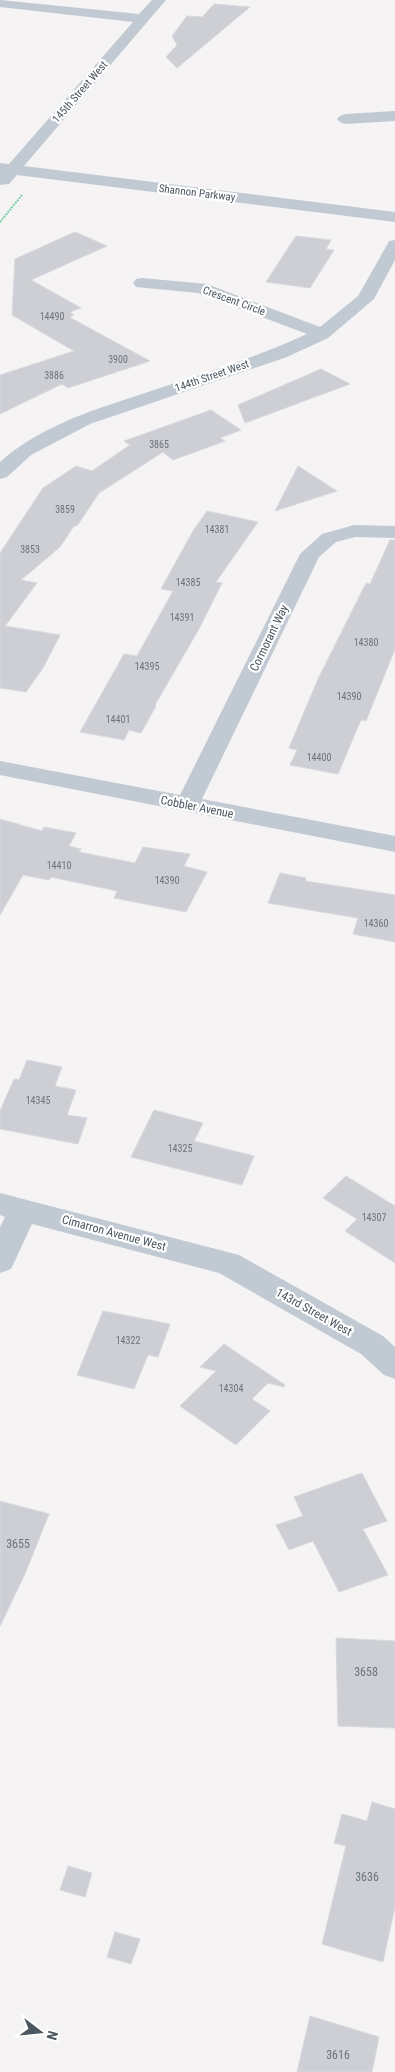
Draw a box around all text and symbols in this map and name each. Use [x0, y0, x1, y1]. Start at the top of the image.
street label: 145th Street West [50, 59, 110, 125]
street label: Shannon Parkway [158, 182, 236, 204]
street label: Crescent Circle [201, 284, 267, 318]
house number: 14490 [40, 311, 64, 322]
house number: 3900 [108, 354, 128, 365]
street label: 144th Street West [173, 357, 251, 395]
house number: 3886 [44, 370, 64, 381]
house number: 3865 [149, 439, 169, 450]
house number: 3859 [55, 504, 75, 515]
house number: 14381 [205, 524, 229, 535]
house number: 3853 [20, 544, 40, 555]
house number: 14385 [176, 577, 200, 588]
street label: Cormorant Way [247, 602, 291, 674]
house number: 14391 [170, 612, 194, 623]
house number: 14380 [354, 637, 378, 648]
house number: 14395 [135, 661, 159, 672]
house number: 14390 [337, 691, 361, 702]
house number: 14401 [106, 714, 130, 725]
house number: 14400 [307, 752, 331, 763]
street label: Cobbler Avenue [159, 793, 235, 821]
house number: 14410 [47, 860, 71, 871]
house number: 14390 [155, 875, 179, 886]
house number: 14360 [364, 918, 388, 929]
house number: 14345 [26, 1095, 50, 1106]
house number: 14325 [168, 1143, 192, 1154]
street label: Cimarron Avenue West [60, 1212, 168, 1254]
house number: 14307 [362, 1212, 386, 1223]
street label: 143rd Street West [274, 1285, 355, 1339]
house number: 14322 [116, 1335, 140, 1346]
house number: 14304 [219, 1383, 243, 1394]
house number: 3655 [6, 1537, 30, 1551]
house number: 3658 [354, 1665, 378, 1679]
house number: 3636 [355, 1870, 379, 1884]
north arrow [15, 2007, 65, 2057]
text: N [44, 2029, 61, 2042]
house number: 3616 [326, 2048, 350, 2062]

